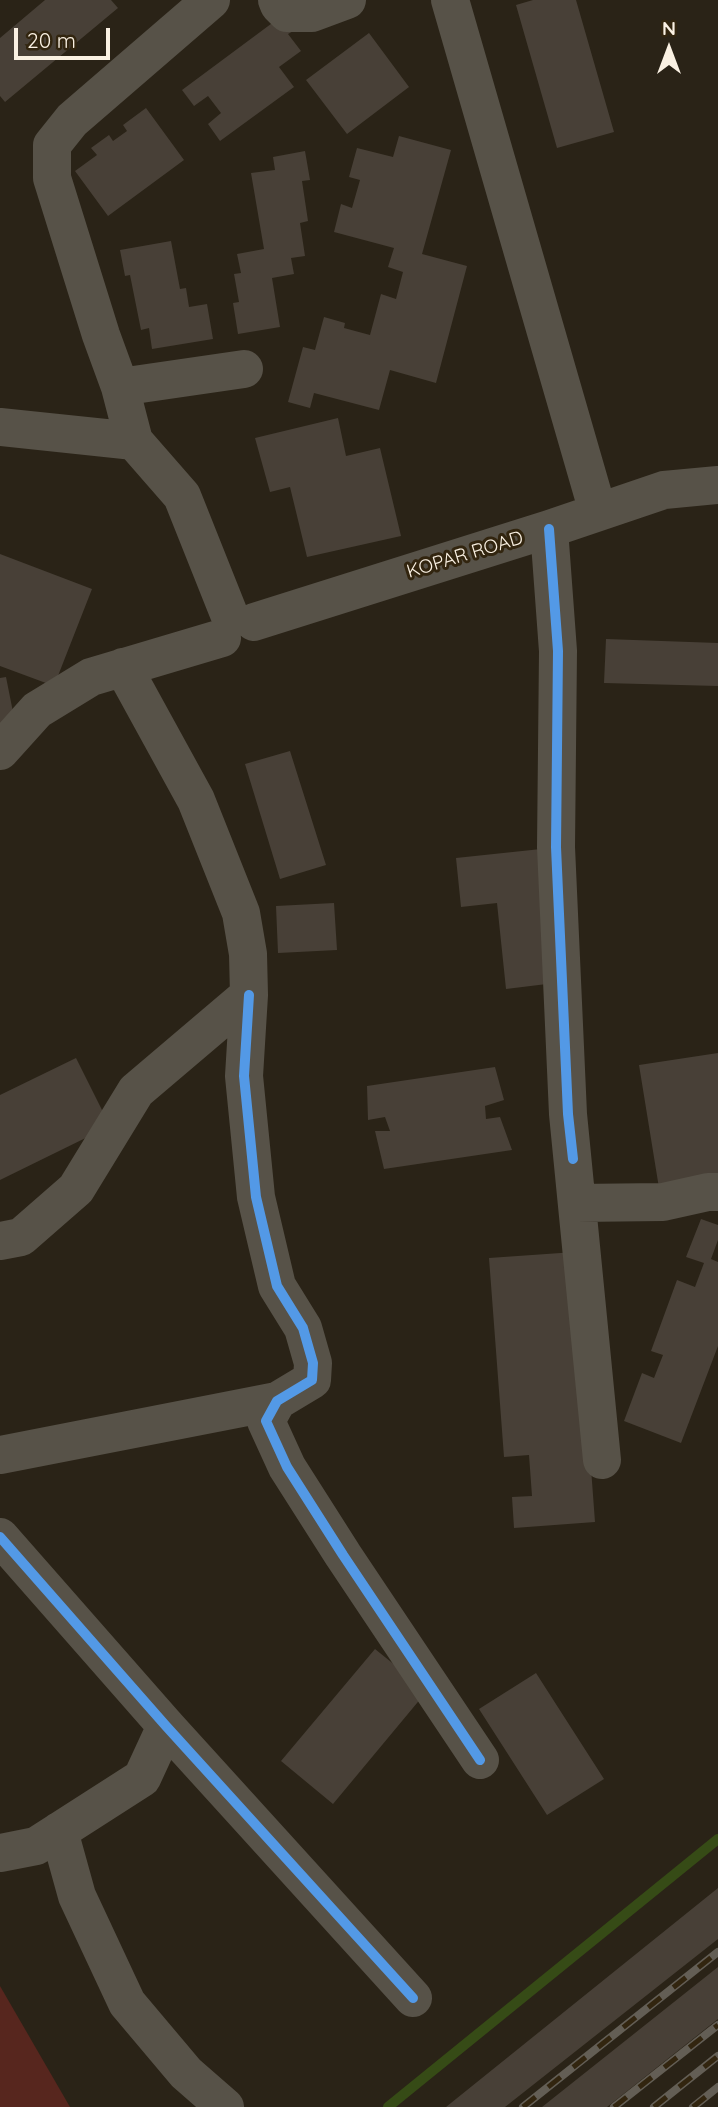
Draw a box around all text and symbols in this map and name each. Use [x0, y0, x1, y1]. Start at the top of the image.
scale bar [18, 14, 114, 58]
north arrow [634, 14, 704, 84]
text: N [662, 16, 676, 40]
text: 20 m [27, 27, 76, 53]
street label: KOPAR ROAD [404, 526, 526, 584]

